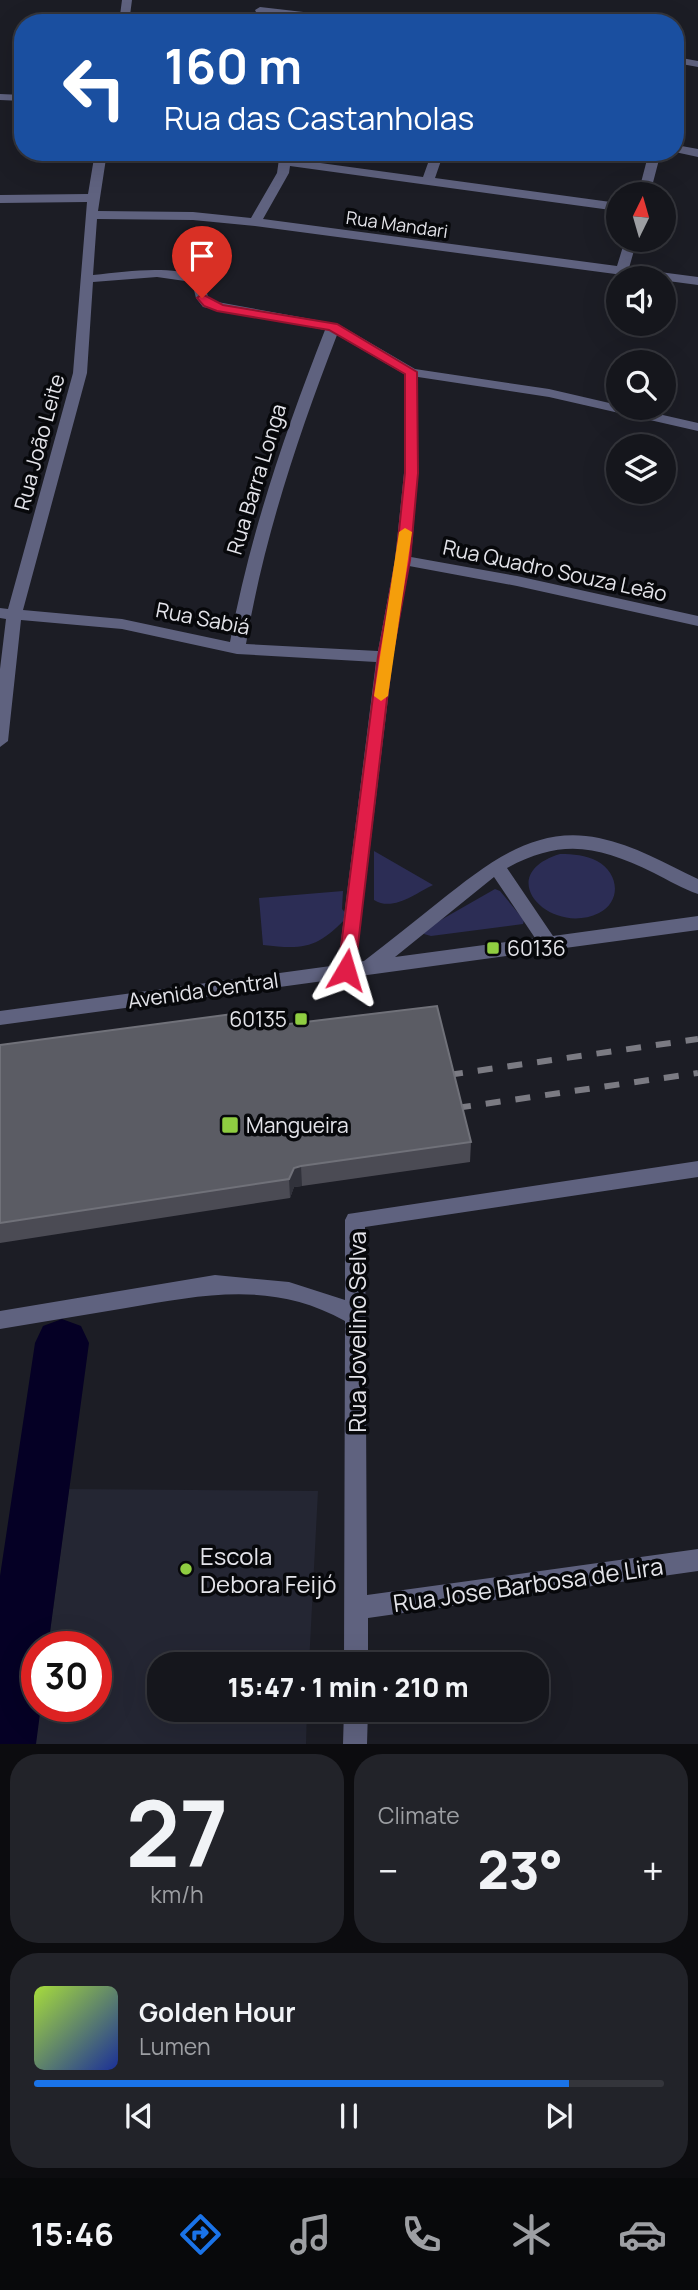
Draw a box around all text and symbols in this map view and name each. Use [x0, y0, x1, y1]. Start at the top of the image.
text: 160 m [164, 32, 302, 99]
icon: left [49, 42, 140, 133]
text: Rua das Castanholas [164, 96, 474, 140]
north arrow [606, 182, 676, 252]
map controls [606, 182, 676, 504]
street label: Rua Mandari [344, 205, 450, 243]
pin [172, 226, 232, 298]
icon: arrive [183, 237, 221, 275]
button: sound [606, 266, 676, 336]
button: search [606, 350, 676, 420]
street label: Rua João Leite [7, 371, 71, 513]
street label: Rua Barra Longa [220, 400, 292, 558]
button: layers [606, 434, 676, 504]
street label: Rua Quadro Souza Leão [440, 533, 670, 607]
street label: Rua Sabiá [154, 595, 252, 641]
position arrow [309, 933, 383, 1007]
place label: 60136 [507, 934, 566, 962]
marker: 60136 [485, 940, 501, 956]
street label: Avenida Central [126, 966, 280, 1014]
place label: 60135 [229, 1005, 287, 1033]
marker: 60135 [293, 1011, 309, 1027]
place label: Mangueira [246, 1111, 349, 1139]
marker: Mangueira [220, 1115, 240, 1135]
street label: Rua Jovelino Selva [340, 1231, 373, 1433]
place label: Escola Debora Feijó [200, 1539, 336, 1600]
street label: Rua Jose Barbosa de Lira [391, 1549, 665, 1619]
marker: Escola Debora Feijó [178, 1561, 194, 1577]
speed limit sign: 30 [21, 1631, 112, 1722]
text: 15:47 · 1 min · 210 m [228, 1669, 469, 1705]
text: 27 [126, 1770, 228, 1894]
text: Climate [378, 1799, 460, 1831]
text: 23° [478, 1834, 563, 1905]
text: − [378, 1844, 399, 1896]
text: + [642, 1844, 664, 1896]
text: km/h [150, 1878, 204, 1910]
text: Golden Hour [139, 1994, 296, 2030]
text: Lumen [139, 2030, 211, 2062]
icon: previous [120, 2097, 158, 2135]
icon: pause [330, 2097, 368, 2135]
icon: next [540, 2097, 578, 2135]
icon: directions [176, 2210, 225, 2259]
icon: music [286, 2210, 335, 2259]
icon: phone [397, 2210, 446, 2259]
icon: climate [507, 2210, 556, 2259]
icon: car [618, 2210, 667, 2259]
text: 15:46 [31, 2212, 114, 2256]

